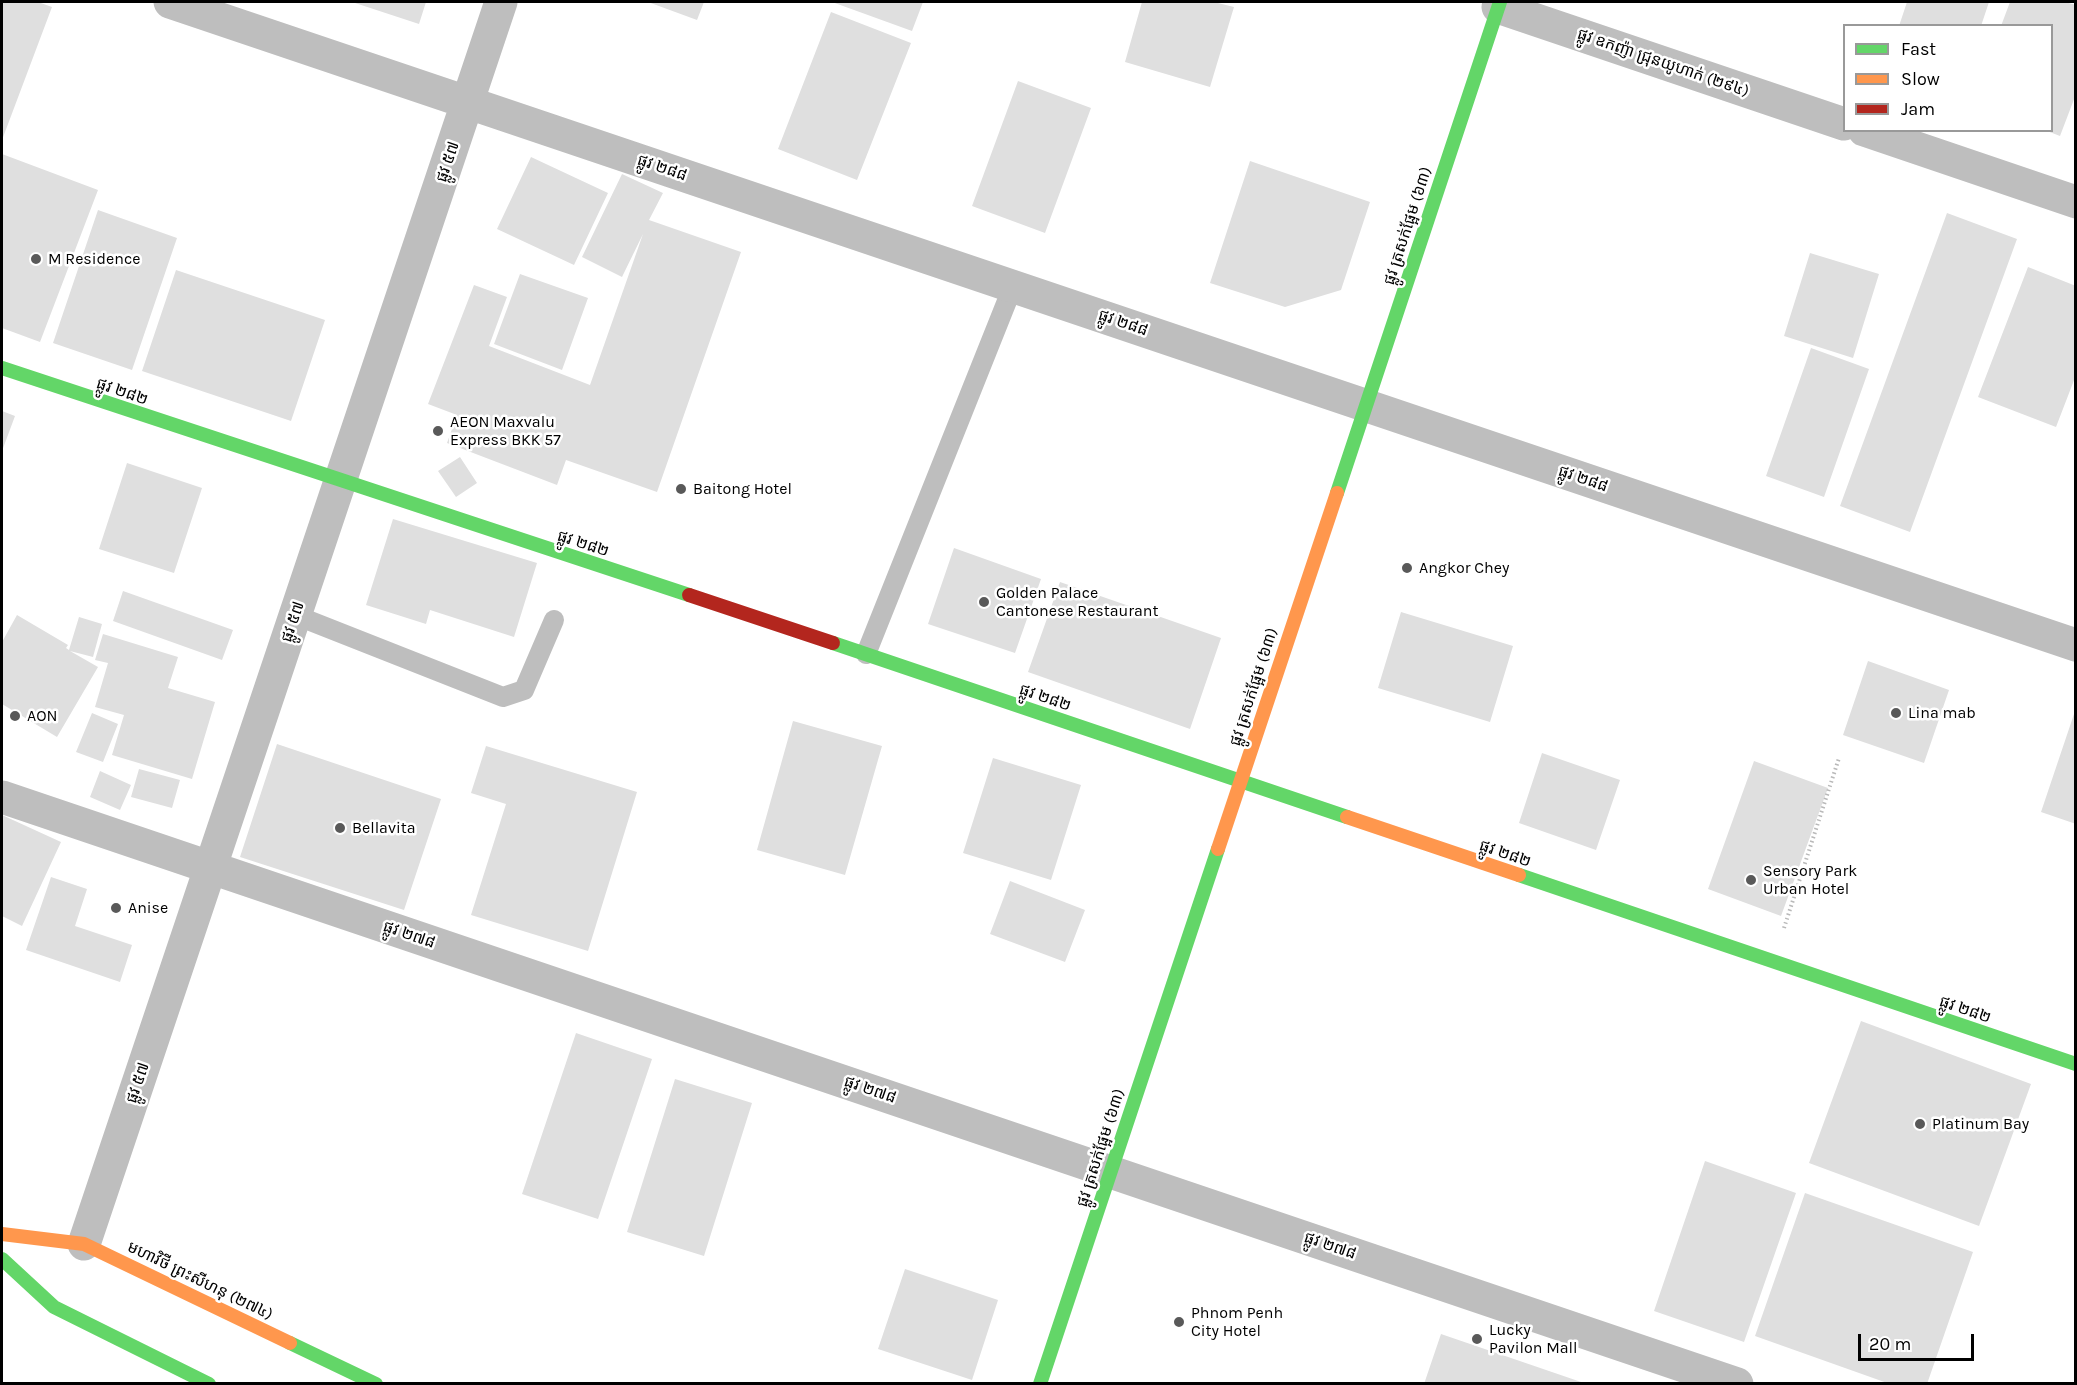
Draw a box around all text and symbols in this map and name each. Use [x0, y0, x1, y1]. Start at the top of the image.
legend [1843, 24, 2053, 132]
street label: ផ្លូវ ឧកញ៉ា ជ្រុនយូហាក់ (២៩៤) [1575, 25, 1751, 101]
text: Fast [1901, 38, 1936, 60]
text: Slow [1901, 68, 1940, 90]
text: Jam [1901, 98, 1935, 120]
street label: ផ្លូវ ៥៧ [432, 139, 464, 185]
street label: ផ្លូវ ២៨៨ [635, 151, 689, 185]
street label: ផ្លូវ ត្រសក់ផ្អែម (៦៣) [1380, 165, 1436, 287]
place label: M Residence [48, 249, 140, 269]
marker: M Residence [29, 252, 43, 266]
street label: ផ្លូវ ២៨៨ [1096, 306, 1150, 340]
street label: ផ្លូវ ២៨២ [94, 374, 150, 410]
place label: AEON Maxvalu Express BKK 57 [450, 412, 561, 450]
marker: AEON Maxvalu Express BKK 57 [431, 424, 445, 438]
street label: ផ្លូវ ២៨៨ [1556, 462, 1610, 496]
place label: Baitong Hotel [693, 479, 792, 499]
marker: Baitong Hotel [674, 482, 688, 496]
street label: ផ្លូវ ២៨២ [555, 527, 611, 561]
place label: Angkor Chey [1419, 558, 1509, 578]
marker: Angkor Chey [1400, 561, 1414, 575]
place label: Golden Palace Cantonese Restaurant [996, 583, 1159, 621]
marker: Golden Palace Cantonese Restaurant [977, 595, 991, 609]
street label: ផ្លូវ ៥៧ [277, 599, 309, 645]
street label: ផ្លូវ ត្រសក់ផ្អែម (៦៣) [1226, 626, 1282, 748]
street label: ផ្លូវ ២៨២ [1017, 680, 1073, 716]
place label: Lina mab [1908, 703, 1976, 723]
place label: AON [27, 706, 57, 726]
marker: Lina mab [1889, 706, 1903, 720]
marker: AON [8, 709, 22, 723]
place label: Bellavita [352, 818, 416, 838]
marker: Bellavita [333, 821, 347, 835]
street label: ផ្លូវ ២៨២ [1477, 836, 1533, 872]
place label: Sensory Park Urban Hotel [1763, 861, 1857, 899]
marker: Sensory Park Urban Hotel [1744, 873, 1758, 887]
place label: Anise [128, 898, 168, 918]
marker: Anise [109, 901, 123, 915]
street label: ផ្លូវ ២៧៨ [380, 917, 438, 953]
street label: ផ្លូវ ២៨២ [1937, 992, 1993, 1028]
street label: ផ្លូវ ៥៧ [122, 1060, 154, 1106]
street label: ផ្លូវ ២៧៨ [841, 1072, 899, 1108]
street label: ផ្លូវ ត្រសក់ផ្អែម (៦៣) [1073, 1087, 1129, 1209]
place label: Platinum Bay [1932, 1114, 2029, 1134]
marker: Platinum Bay [1913, 1117, 1927, 1131]
street label: ផ្លូវ ២៧៨ [1301, 1228, 1359, 1264]
street label: មហាវិថី ព្រះសីហនុ (២៧៤) [124, 1237, 276, 1325]
place label: Phnom Penh City Hotel [1191, 1303, 1283, 1341]
marker: Phnom Penh City Hotel [1172, 1315, 1186, 1329]
place label: Lucky Pavilon Mall [1489, 1320, 1577, 1358]
scale bar [1861, 1322, 1976, 1360]
marker: Lucky Pavilon Mall [1470, 1332, 1484, 1346]
text: 20 m [1869, 1333, 1911, 1355]

